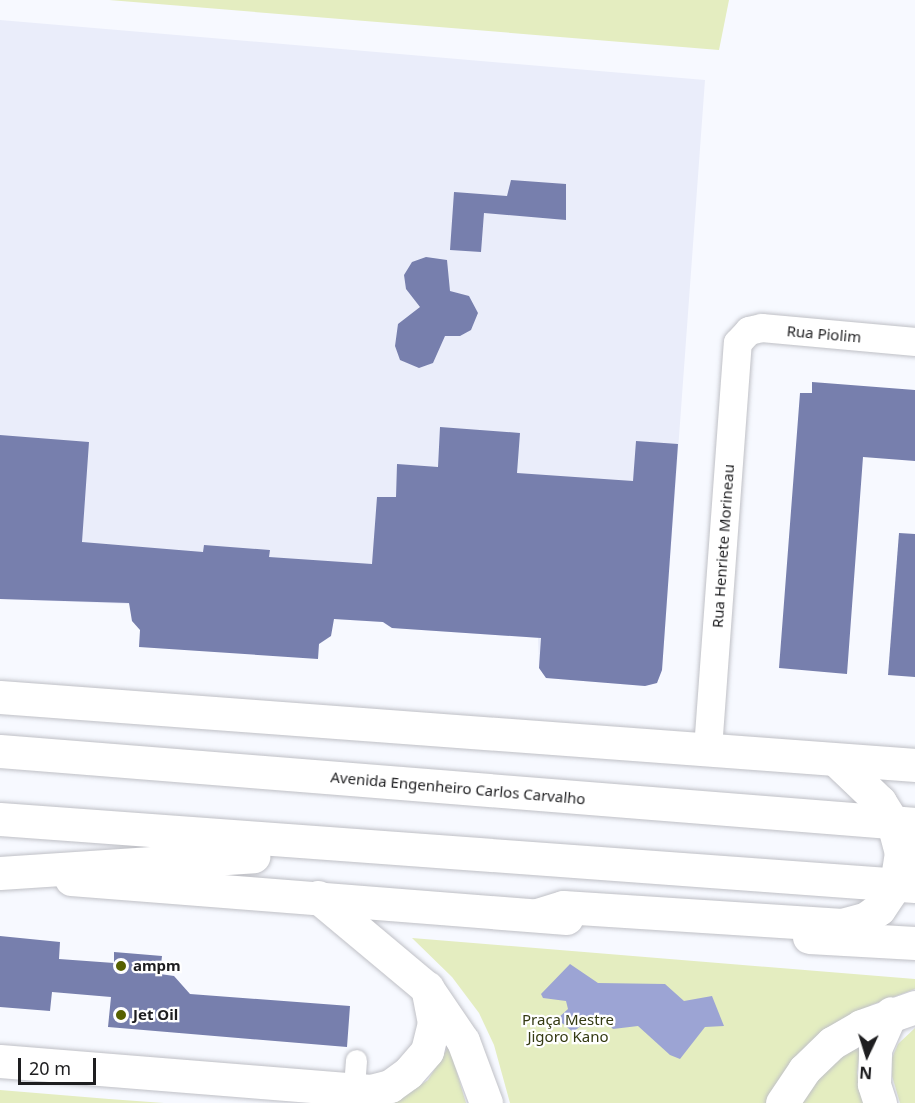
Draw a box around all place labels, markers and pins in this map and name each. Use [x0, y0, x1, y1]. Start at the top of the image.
place label: ampm [133, 957, 181, 975]
marker: ampm [114, 959, 128, 973]
place label: Jet Oil [133, 1006, 178, 1024]
marker: Jet Oil [114, 1008, 128, 1022]

